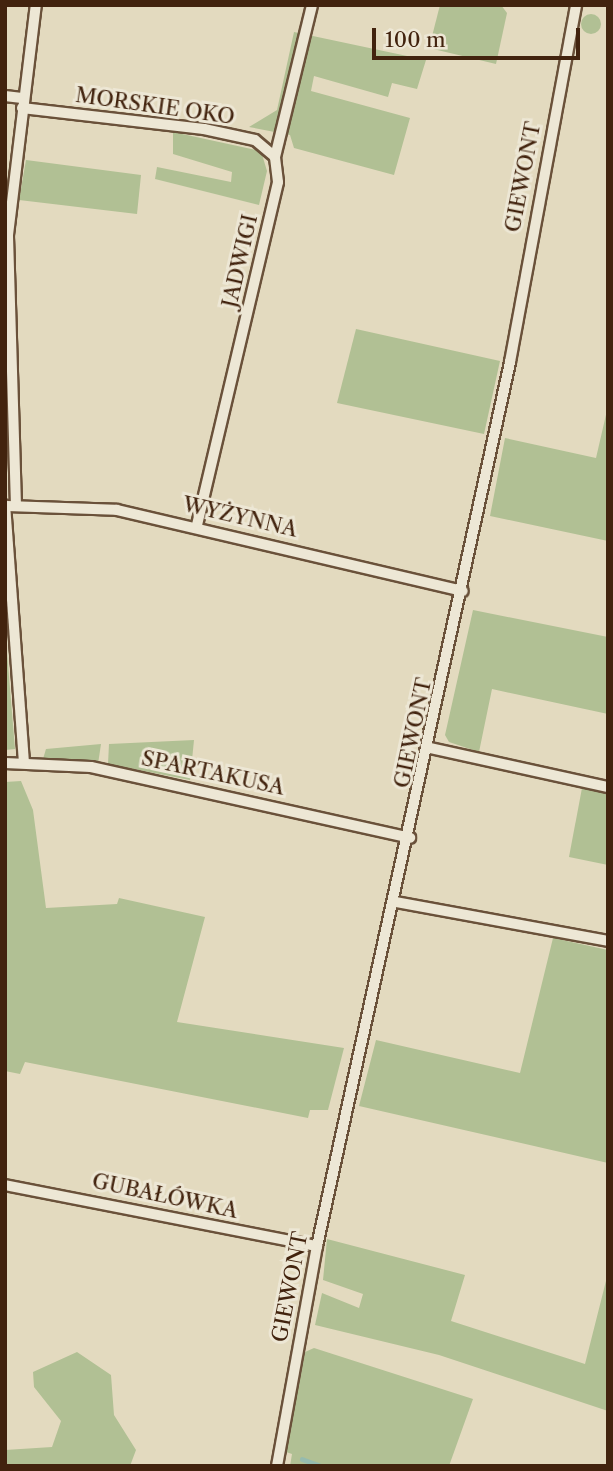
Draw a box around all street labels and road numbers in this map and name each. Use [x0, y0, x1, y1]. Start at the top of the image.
street label: MORSKIE OKO [74, 82, 236, 130]
street label: GIEWONT [500, 120, 546, 234]
street label: JADWIGI [217, 212, 263, 310]
street label: WYŻYNNA [180, 492, 300, 542]
street label: GIEWONT [389, 676, 437, 790]
street label: SPARTAKUSA [139, 746, 287, 800]
street label: GUBAŁÓWKA [90, 1168, 240, 1224]
street label: GIEWONT [267, 1230, 313, 1344]

